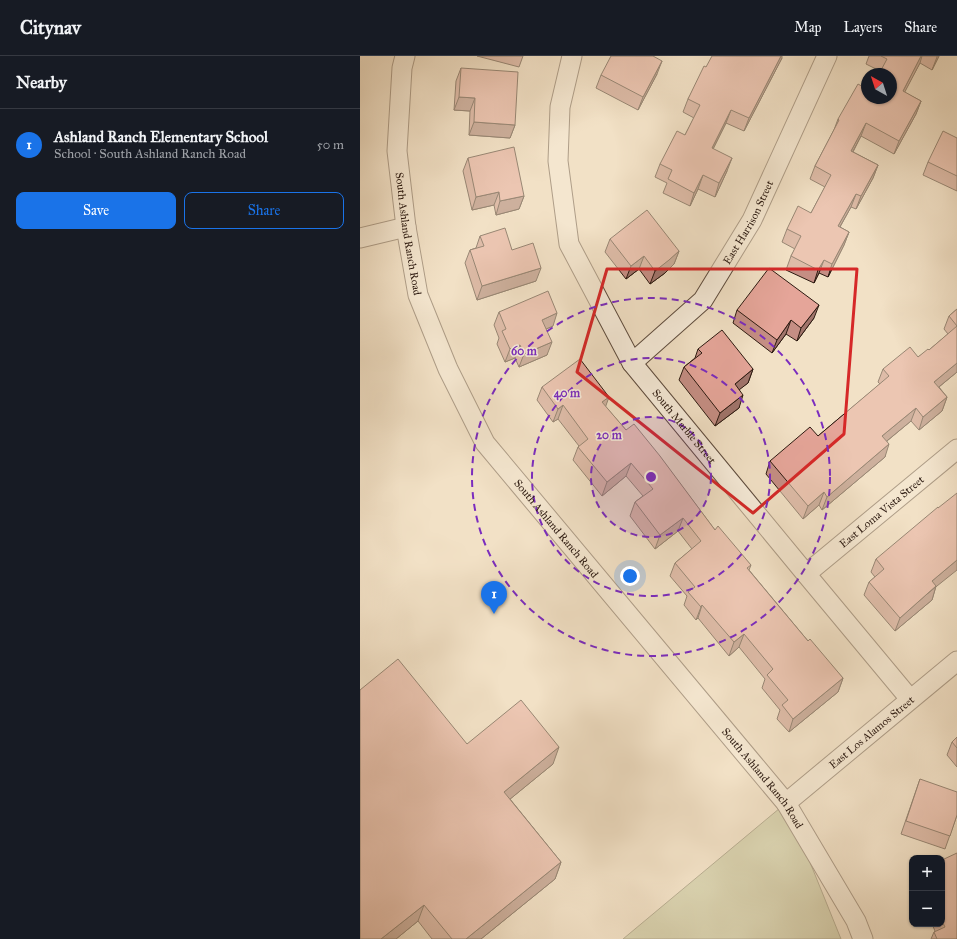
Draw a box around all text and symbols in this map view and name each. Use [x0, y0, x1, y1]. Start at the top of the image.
text: Citynav [20, 16, 81, 39]
text: Map [794, 19, 822, 36]
text: Layers [844, 19, 882, 36]
text: Share [904, 19, 937, 36]
north arrow [861, 68, 897, 104]
text: Nearby [16, 72, 67, 93]
text: Ashland Ranch Elementary School [54, 128, 268, 146]
text: 1 [26, 137, 32, 153]
text: 50 m [317, 137, 344, 153]
text: School · South Ashland Ranch Road [54, 146, 246, 162]
street label: South Ashland Ranch Road [393, 171, 424, 297]
street label: East Harrison Street [720, 178, 776, 267]
button: Save [16, 192, 176, 229]
button: Share [184, 192, 344, 229]
text: 60 m [511, 344, 538, 358]
text: 40 m [554, 386, 581, 401]
street label: South Marble Street [649, 387, 719, 467]
text: 20 m [596, 428, 623, 442]
centre of rings [644, 470, 658, 484]
street label: East Loma Vista Street [837, 473, 927, 551]
street label: South Ashland Ranch Road [511, 477, 601, 581]
your location [620, 566, 640, 586]
pin: 1 [481, 581, 507, 614]
street label: East Los Alamos Street [827, 693, 917, 772]
street label: South Ashland Ranch Road [719, 725, 806, 831]
map controls [909, 855, 945, 927]
button: + [909, 855, 945, 891]
button: − [909, 891, 945, 927]

